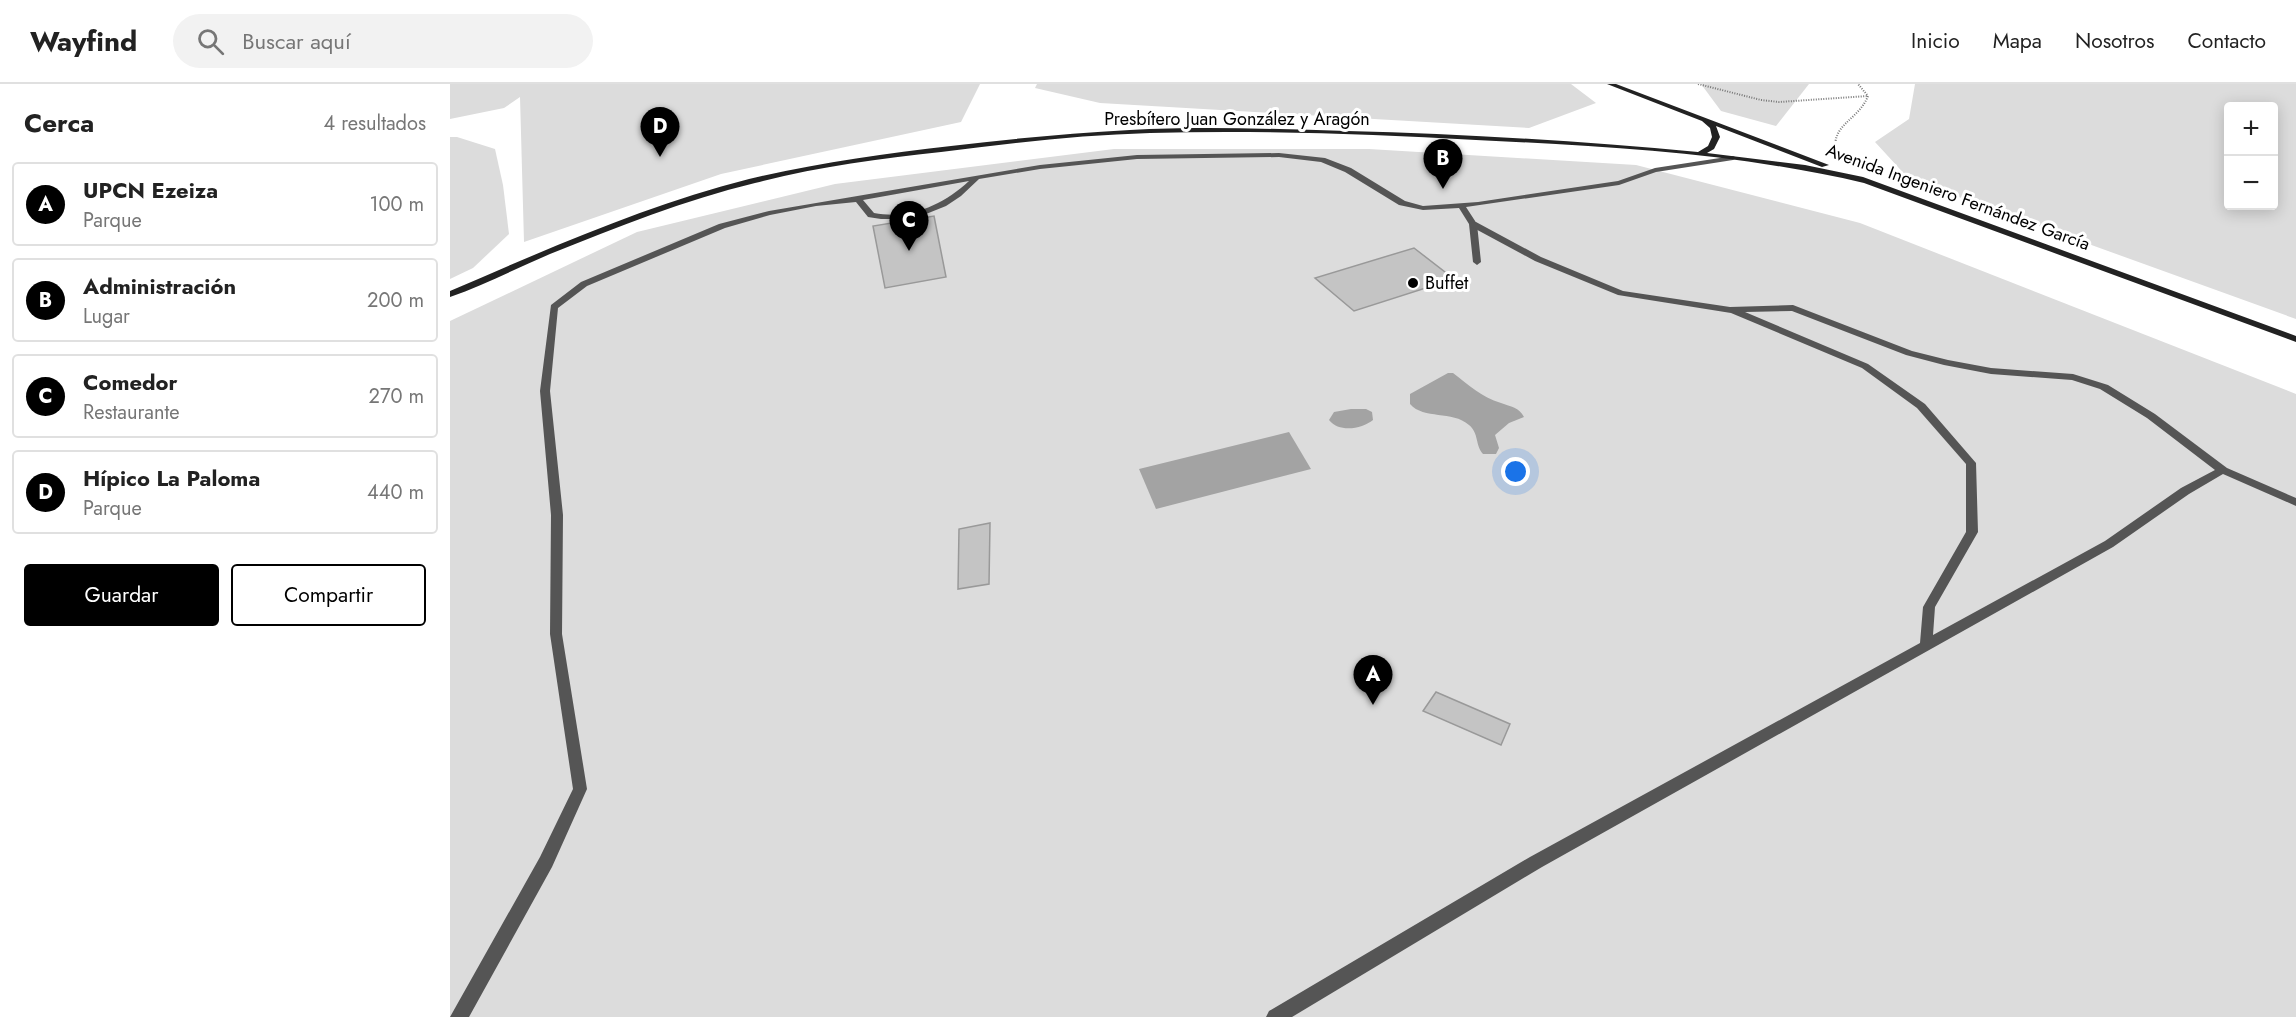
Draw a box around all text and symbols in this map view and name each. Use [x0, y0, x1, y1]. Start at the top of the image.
search box [173, 14, 593, 68]
text: Wayfind [30, 21, 137, 62]
icon: search [194, 25, 227, 58]
text: Buscar aquí [242, 25, 351, 57]
text: Inicio [1911, 26, 1960, 56]
text: Mapa [1993, 26, 2042, 56]
text: Nosotros [2075, 26, 2154, 56]
text: Contacto [2187, 26, 2266, 56]
map controls [2224, 102, 2278, 210]
button: + [2224, 102, 2278, 156]
text: Cerca [24, 104, 94, 142]
street label: Presbítero Juan González y Aragón [1104, 106, 1370, 132]
pin: D [640, 107, 680, 157]
text: 4 resultados [324, 109, 426, 138]
street label: Avenida Ingeniero Fernández García [1822, 137, 2094, 257]
pin: B [1424, 140, 1462, 189]
button: − [2224, 156, 2278, 210]
text: UPCN Ezeiza [83, 174, 218, 206]
text: A [38, 190, 53, 219]
text: 100 m [369, 190, 424, 219]
pin: C [890, 202, 928, 251]
text: Parque [83, 206, 142, 235]
text: Administración [83, 270, 236, 302]
place label: Buffet [1425, 270, 1469, 296]
marker: Buffet [1406, 276, 1420, 290]
text: B [39, 286, 52, 315]
text: 200 m [367, 286, 424, 315]
text: Lugar [83, 302, 130, 331]
text: Comedor [83, 366, 178, 398]
text: C [38, 382, 53, 411]
text: 270 m [369, 382, 424, 411]
text: Restaurante [83, 398, 180, 427]
your location [1501, 457, 1530, 486]
text: Hípico La Paloma [83, 462, 260, 494]
text: D [38, 478, 53, 507]
text: 440 m [367, 478, 424, 507]
text: Parque [83, 494, 142, 523]
button: Guardar [24, 564, 219, 626]
button: Compartir [231, 564, 426, 626]
pin: A [1354, 656, 1392, 705]

